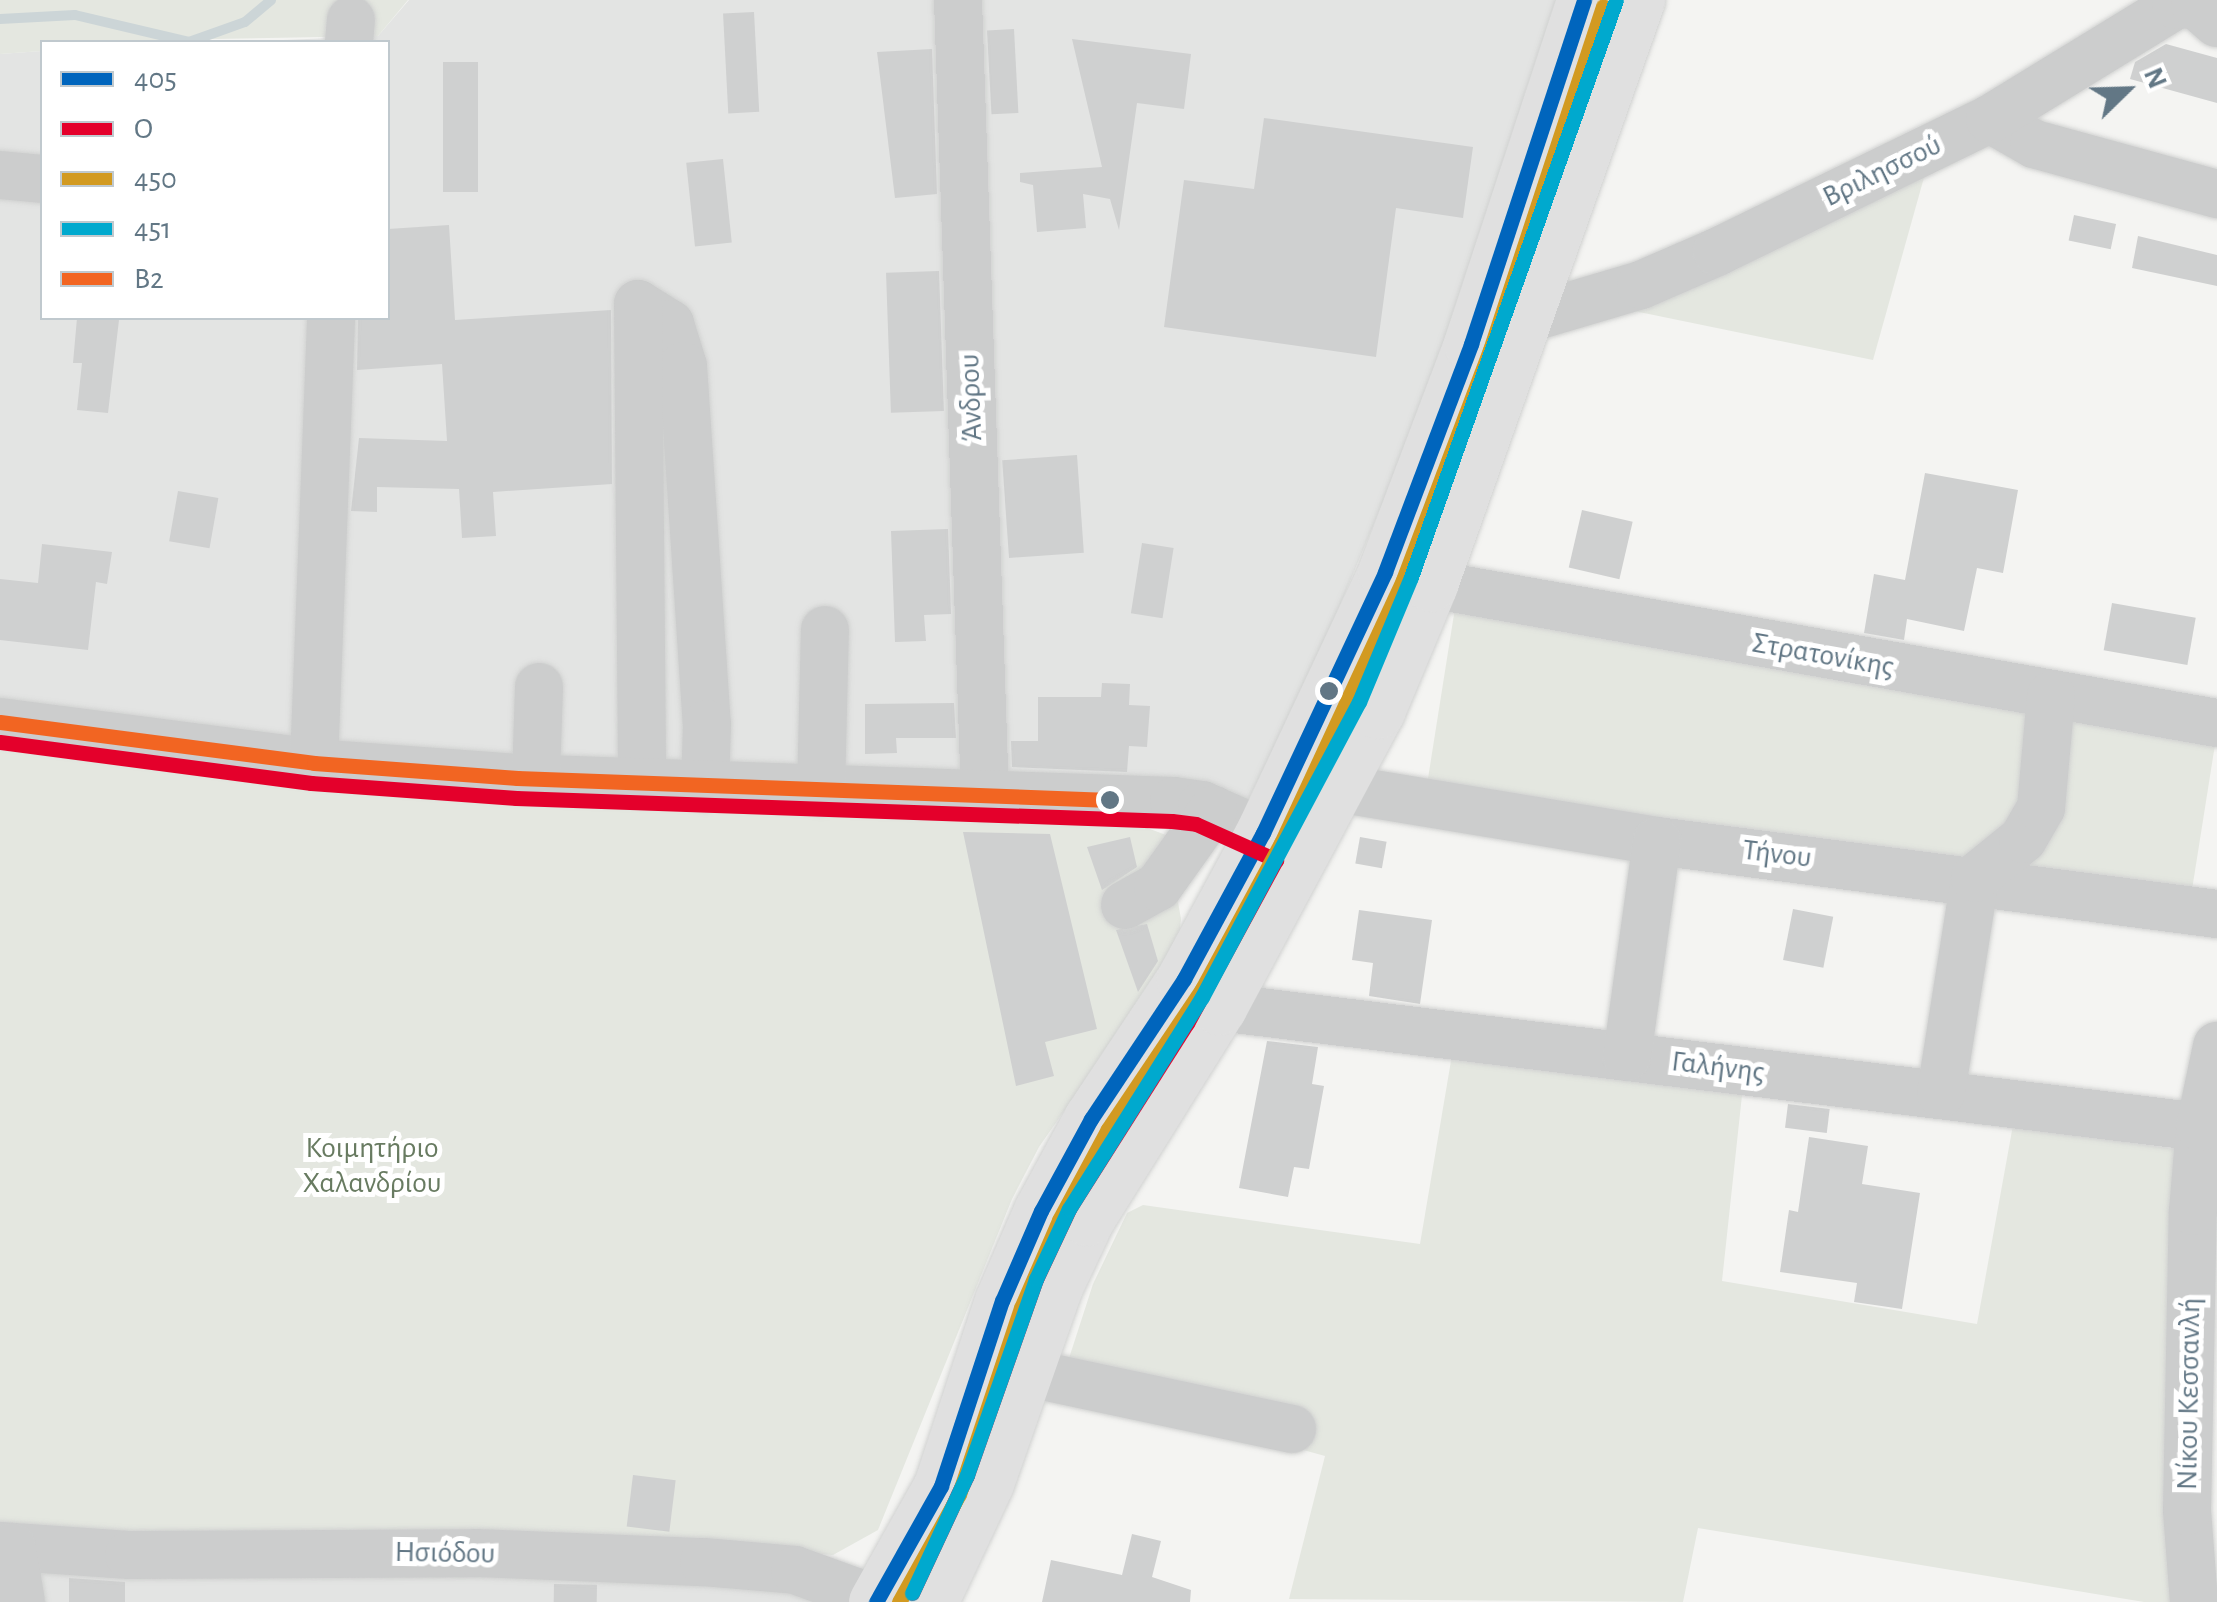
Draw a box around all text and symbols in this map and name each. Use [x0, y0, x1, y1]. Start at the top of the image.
legend [40, 40, 390, 320]
north arrow [2077, 40, 2177, 140]
text: 405 [134, 64, 177, 94]
text: N [2138, 64, 2171, 93]
text: Ο [134, 114, 153, 144]
street label: Βριλησσού [1817, 127, 1947, 215]
text: 450 [134, 164, 177, 194]
text: 451 [134, 214, 171, 244]
text: Β2 [134, 264, 164, 294]
street label: Άνδρου [951, 353, 991, 443]
street label: Στρατονίκης [1749, 625, 1897, 685]
unlabelled marker [1319, 681, 1339, 701]
unlabelled marker [1100, 790, 1120, 810]
street label: Τήνου [1740, 832, 1814, 876]
street label: Γαλήνης [1670, 1043, 1766, 1091]
park label: Κοιμητήριο Χαλανδρίου [302, 1130, 442, 1200]
street label: Νίκου Κεσσανλή [2169, 1297, 2209, 1491]
street label: Ησιόδου [394, 1534, 496, 1572]

